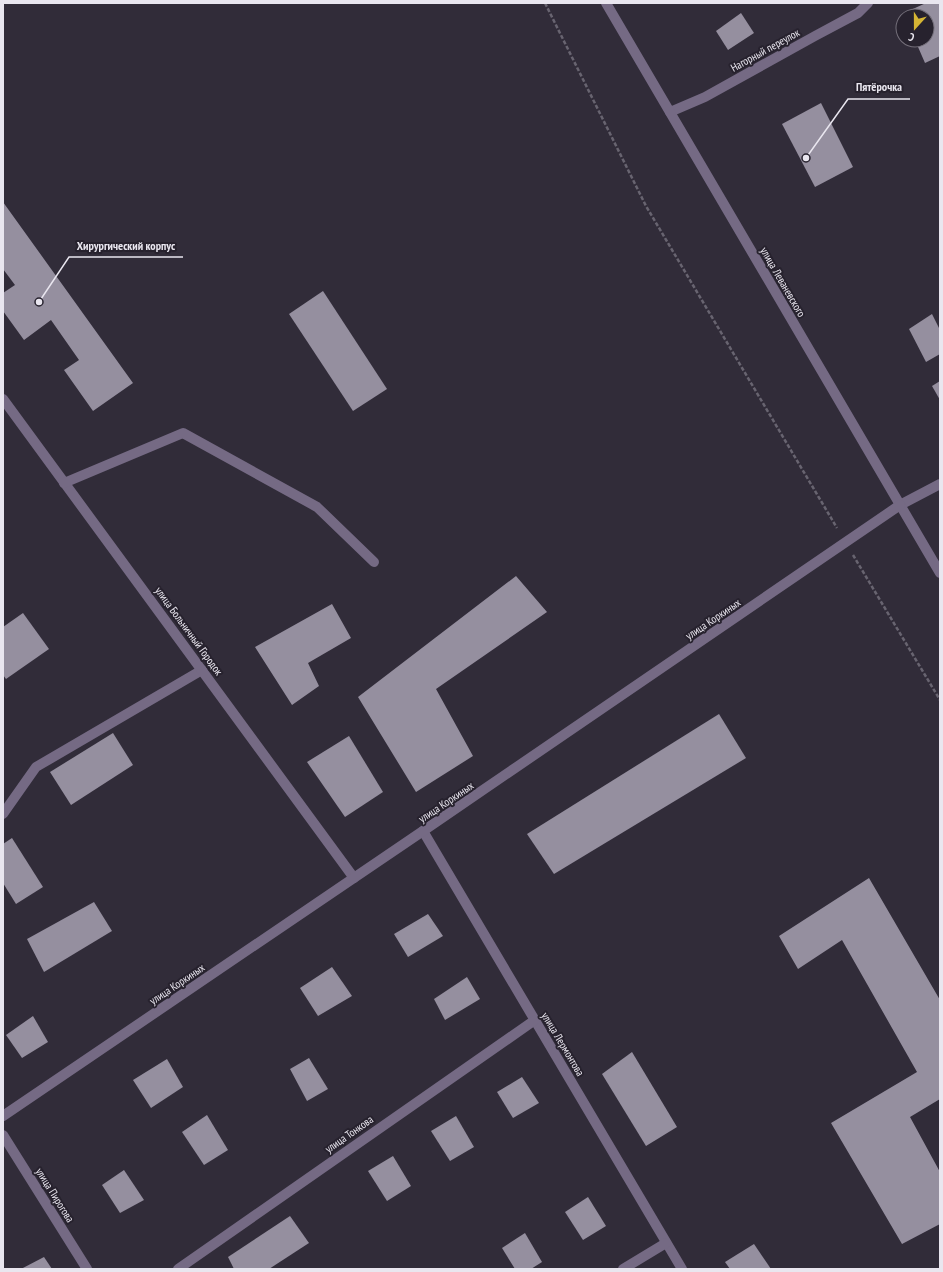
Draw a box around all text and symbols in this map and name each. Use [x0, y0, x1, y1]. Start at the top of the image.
north arrow [895, 8, 935, 48]
street label: Нагорный переулок [728, 25, 803, 75]
text: С [907, 30, 916, 45]
callout: Пятёрочка [848, 75, 910, 99]
text: Пятёрочка [856, 79, 902, 94]
callout: Хирургический корпус [69, 233, 183, 257]
text: Хирургический корпус [77, 238, 176, 253]
street label: улица Леваневского [757, 245, 809, 320]
street label: улица Больничный Городок [152, 584, 226, 679]
street label: улица Коркиных [683, 595, 744, 643]
street label: улица Коркиных [416, 778, 477, 826]
street label: улица Коркиных [147, 960, 208, 1008]
street label: улица Лермонтова [538, 1010, 588, 1078]
street label: улица Тонкова [322, 1112, 376, 1156]
street label: улица Пирогова [33, 1165, 77, 1225]

